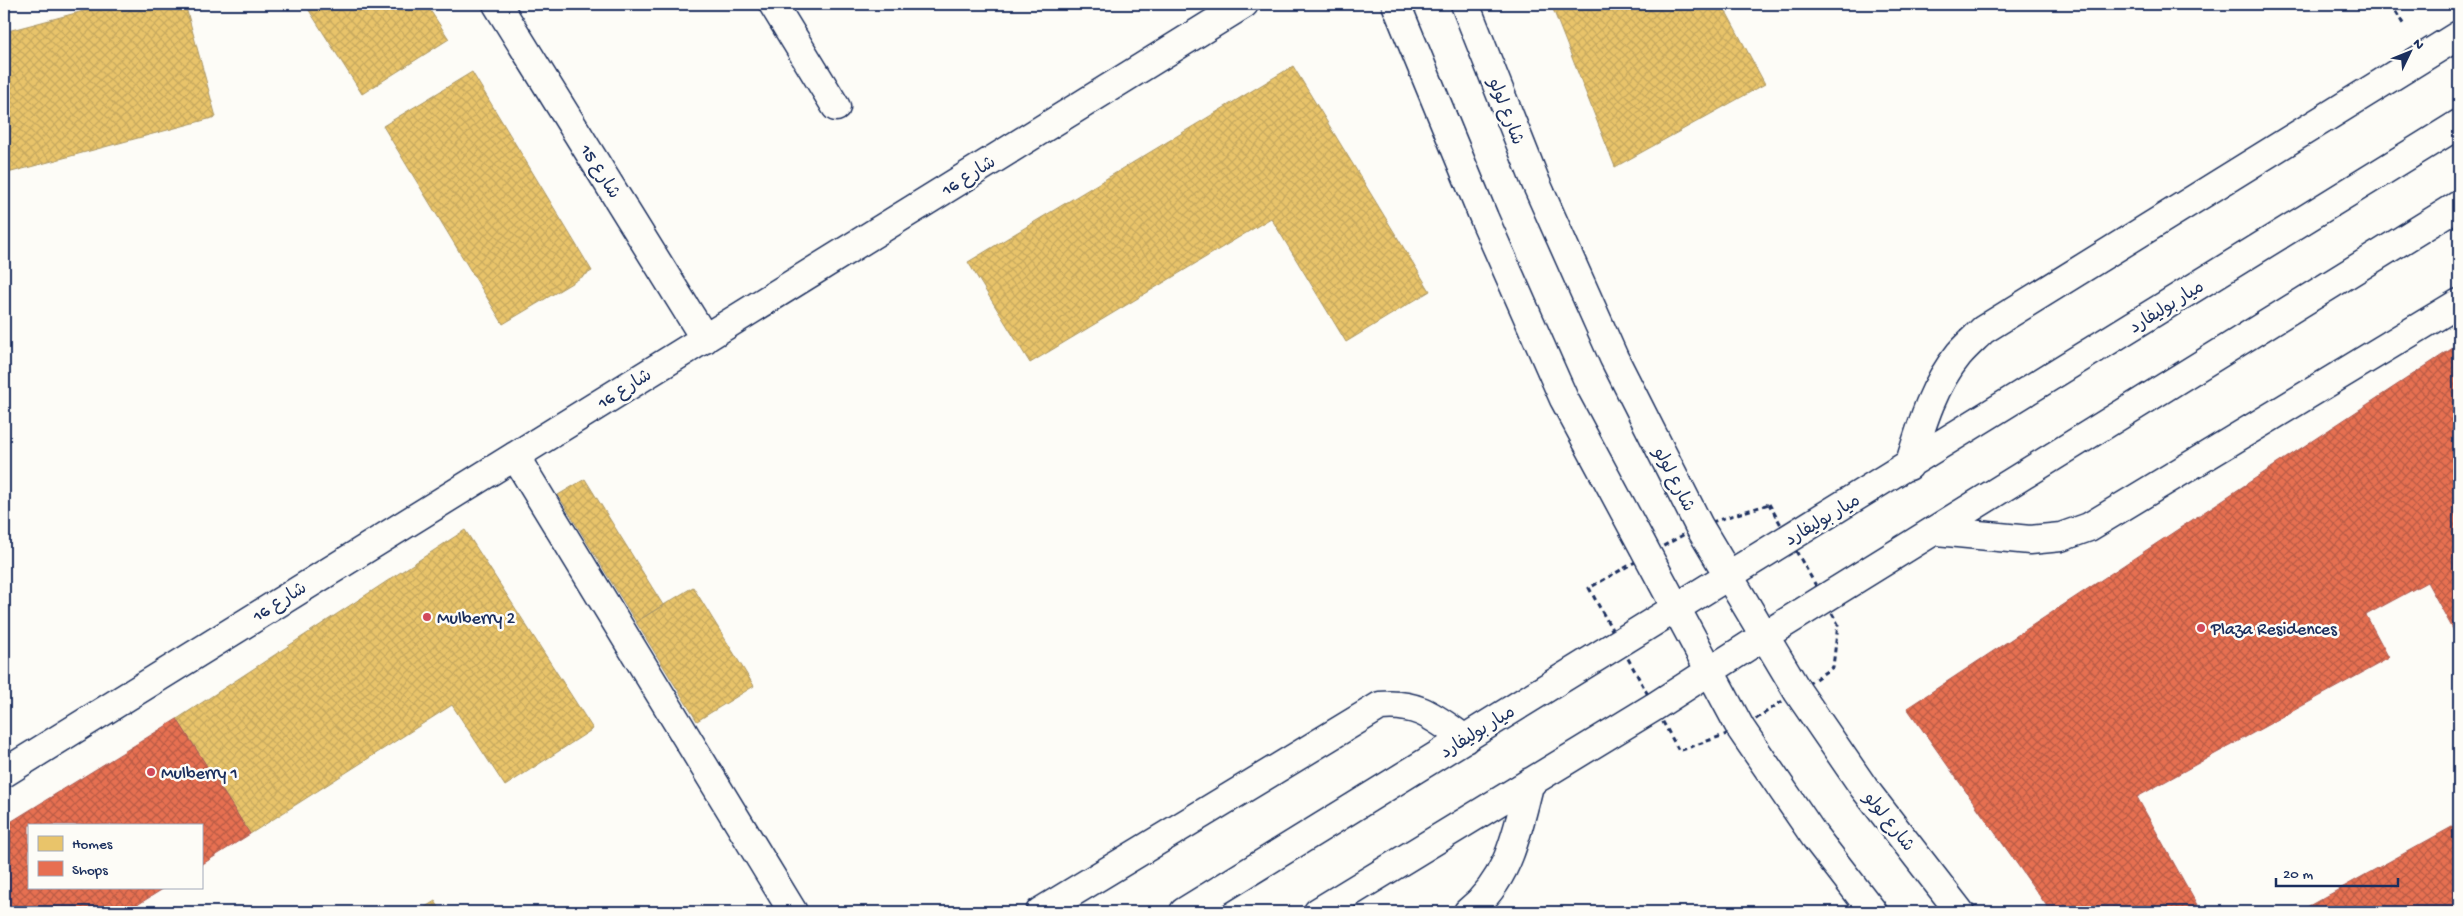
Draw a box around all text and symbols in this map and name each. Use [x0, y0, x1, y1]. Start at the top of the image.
north arrow [2386, 28, 2436, 78]
text: N [2408, 36, 2427, 54]
street label: شارع لولو [1482, 75, 1527, 148]
street label: شارع 15 [574, 140, 624, 203]
street label: شارع 16 [938, 152, 1000, 202]
street label: ميار بوليفارد [2126, 277, 2208, 339]
street label: شارع 16 [594, 365, 656, 415]
street label: شارع لولو [1647, 443, 1698, 516]
street label: ميار بوليفارد [1782, 491, 1865, 552]
street label: شارع 16 [249, 578, 311, 628]
place label: Mulberry 2 [437, 609, 516, 630]
marker: Mulberry 2 [421, 611, 433, 623]
place label: Plaza Residences [2210, 620, 2338, 641]
marker: Plaza Residences [2195, 622, 2207, 634]
street label: ميار بوليفارد [1437, 702, 1519, 764]
place label: Mulberry 1 [161, 764, 238, 785]
marker: Mulberry 1 [145, 766, 157, 778]
street label: شارع لولو [1858, 788, 1918, 856]
legend [28, 824, 202, 888]
text: Homes [72, 836, 113, 854]
scale bar [2276, 856, 2398, 888]
text: Shops [72, 862, 108, 880]
text: 20 m [2283, 866, 2313, 884]

